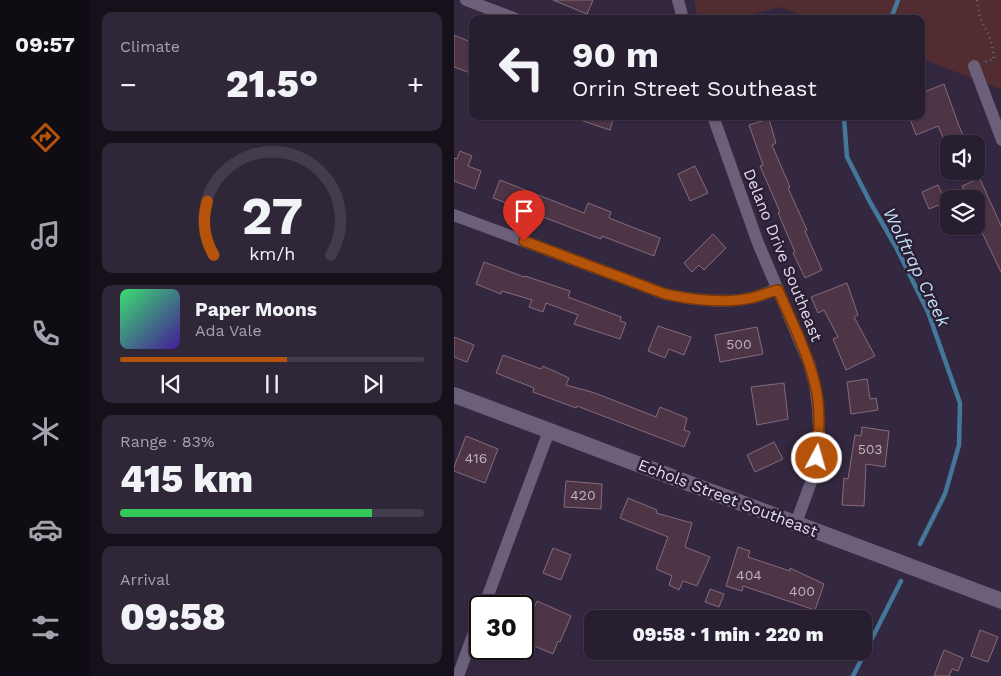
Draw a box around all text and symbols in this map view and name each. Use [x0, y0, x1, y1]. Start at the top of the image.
text: 09:57 [15, 32, 75, 57]
text: 90 m [572, 34, 659, 76]
icon: left [489, 35, 554, 100]
text: Climate [120, 37, 180, 56]
text: 21.5° [226, 62, 318, 106]
text: − [120, 68, 137, 101]
text: + [407, 68, 424, 101]
text: Orrin Street Southeast [572, 76, 817, 101]
icon: directions [28, 120, 63, 155]
map controls [940, 135, 985, 235]
button: sound [940, 135, 985, 180]
street label: Delano Drive Southeast [740, 166, 827, 344]
text: 27 [241, 186, 303, 247]
pin [503, 190, 545, 241]
button: layers [940, 190, 985, 235]
icon: arrive [510, 197, 538, 225]
water label: Wolftrap Creek [879, 204, 955, 331]
icon: music [28, 218, 63, 253]
text: km/h [249, 243, 295, 264]
text: Paper Moons [195, 298, 317, 321]
icon: phone [28, 316, 63, 351]
text: Ada Vale [195, 321, 262, 340]
house number: 500 [726, 336, 752, 352]
icon: previous [157, 370, 185, 398]
icon: pause [258, 370, 286, 398]
icon: next [359, 370, 387, 398]
icon: climate [28, 414, 63, 449]
position arrow [790, 431, 842, 483]
text: Range · 83% [120, 432, 214, 451]
house number: 503 [858, 441, 882, 457]
house number: 416 [465, 450, 487, 466]
street label: Echols Street Southeast [636, 455, 821, 541]
text: 415 km [120, 457, 253, 501]
house number: 420 [570, 487, 596, 503]
icon: car [28, 512, 63, 547]
house number: 404 [736, 567, 762, 583]
text: Arrival [120, 570, 170, 589]
house number: 400 [789, 583, 815, 599]
text: 09:58 [120, 595, 226, 639]
speed limit sign: 30 [469, 595, 534, 660]
icon: filters [28, 610, 63, 645]
text: 09:58 · 1 min · 220 m [632, 623, 824, 646]

